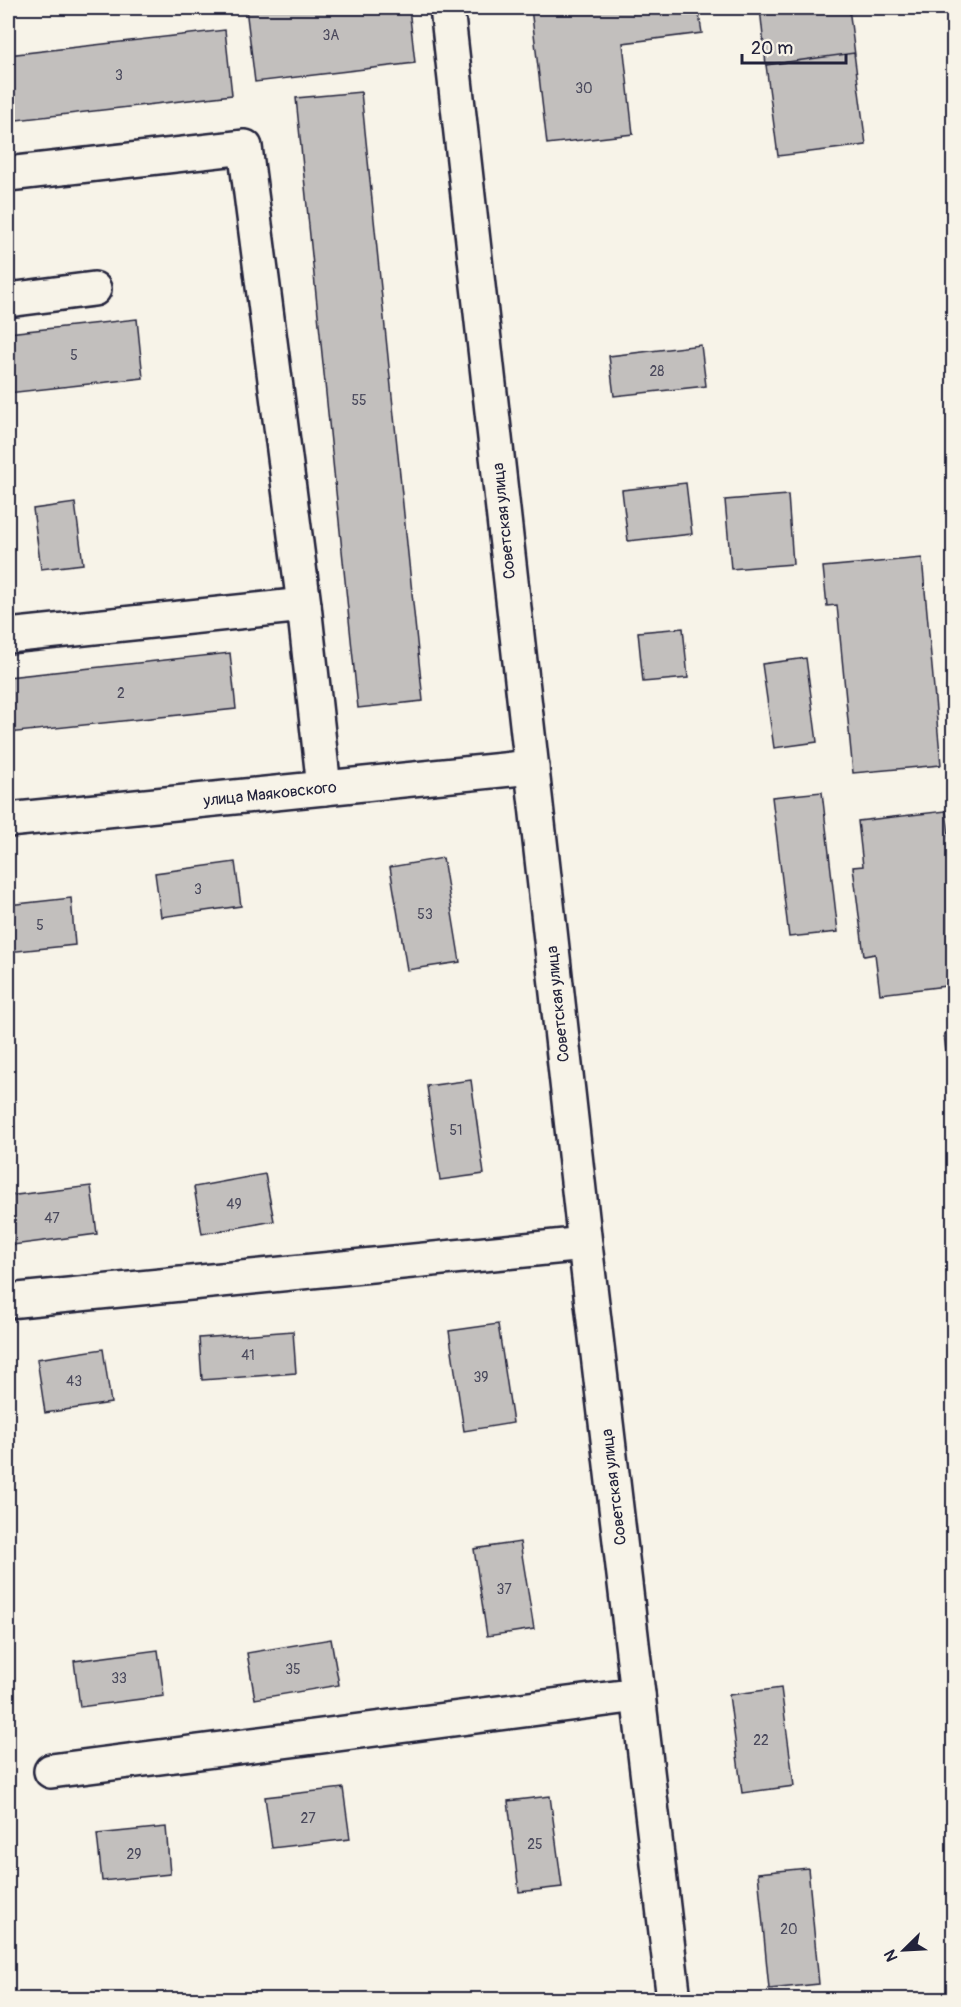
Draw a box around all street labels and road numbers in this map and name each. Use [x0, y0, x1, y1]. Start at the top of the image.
street label: Советская улица [488, 462, 520, 580]
street label: улица Маяковского [202, 777, 338, 811]
street label: Советская улица [542, 945, 574, 1063]
street label: Советская улица [597, 1428, 631, 1546]

